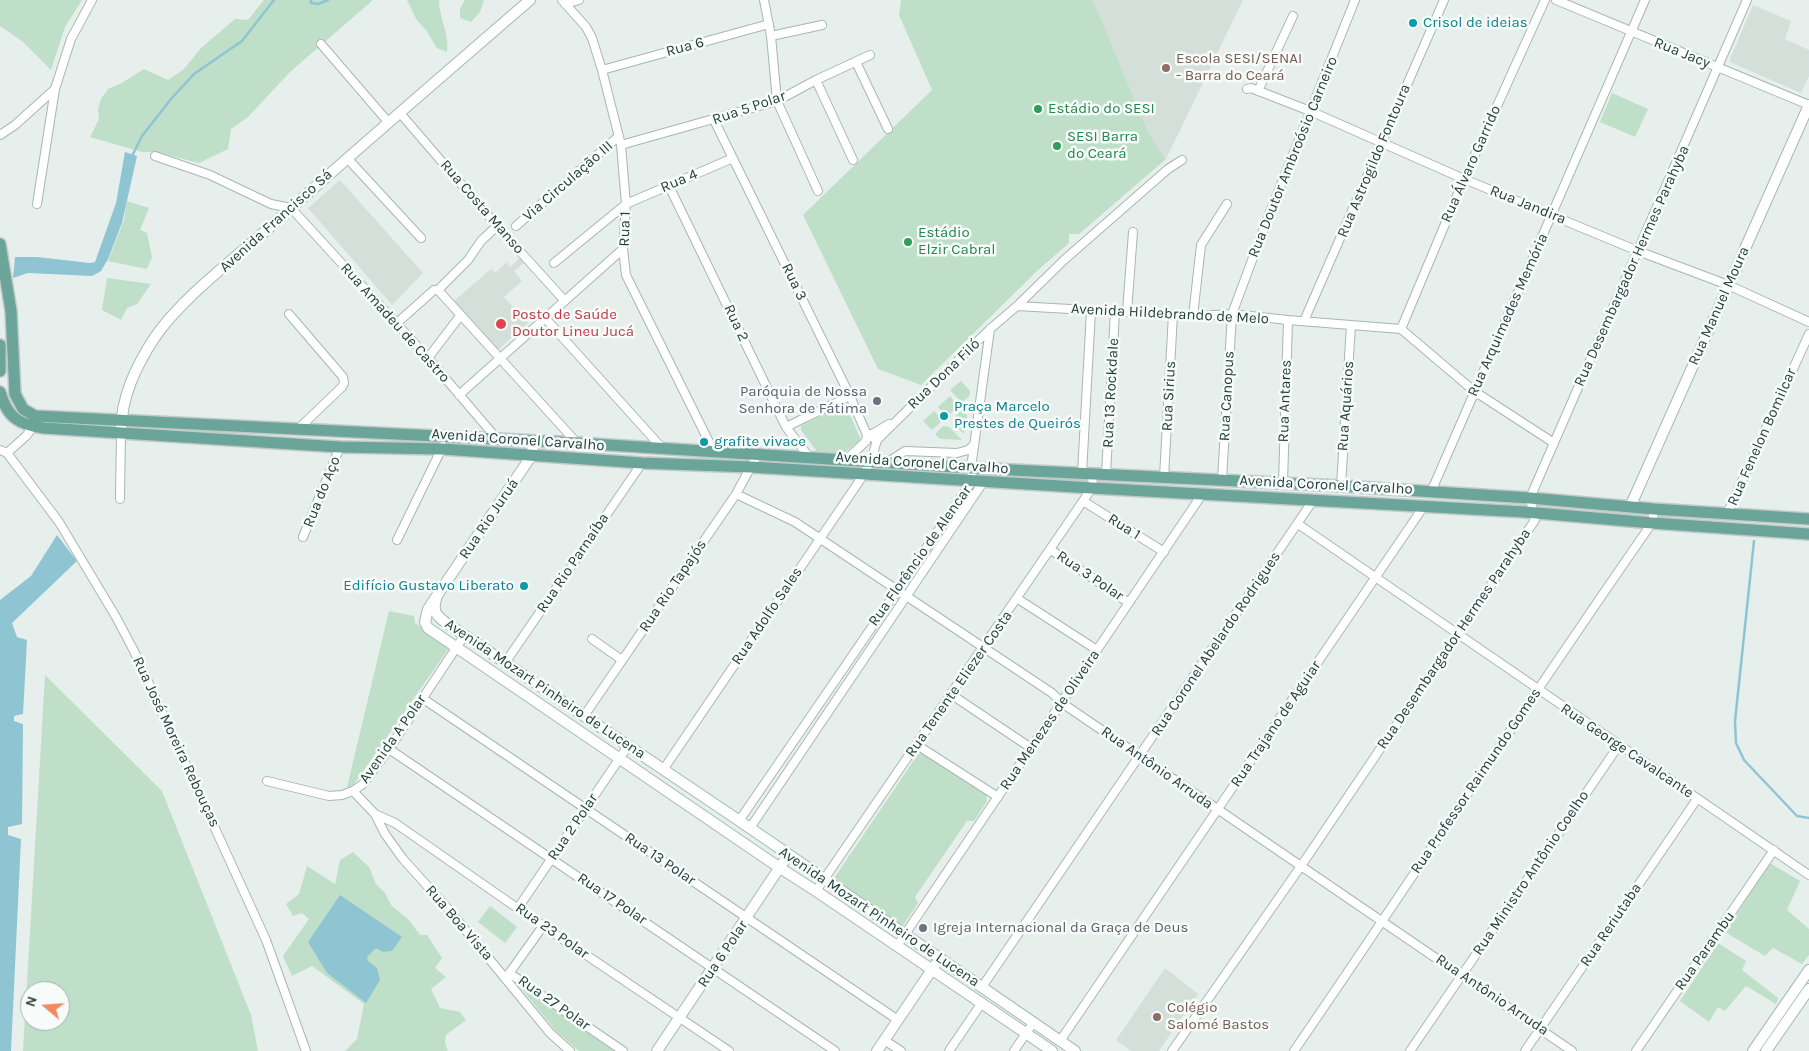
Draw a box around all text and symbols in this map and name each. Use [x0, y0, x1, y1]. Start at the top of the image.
place label: Crisol de ideias [1423, 14, 1528, 32]
marker: Crisol de ideias [1407, 17, 1419, 29]
street label: Rua 6 [664, 33, 706, 61]
street label: Rua Jacy [1651, 34, 1713, 72]
place label: Escola SESI/SENAI - Barra do Ceará [1176, 50, 1302, 85]
street label: Rua Doutor Ambroósio Carneiro [1244, 54, 1342, 260]
marker: Escola SESI/SENAI - Barra do Ceará [1160, 62, 1172, 74]
street label: Rua Astrogildo Fontoura [1333, 82, 1415, 240]
street label: Rua 5 Polar [710, 87, 788, 129]
place label: Estádio do SESI [1048, 100, 1155, 118]
marker: Estádio do SESI [1032, 103, 1044, 115]
street label: Rua Álvaro Garrido [1437, 103, 1505, 225]
place label: SESI Barra do Ceará [1067, 128, 1138, 163]
street label: Via Circulação III [519, 137, 617, 225]
marker: SESI Barra do Ceará [1051, 140, 1063, 152]
street label: Rua Desembargador Hermes Parahyba [1570, 143, 1694, 389]
street label: Rua Costa Manso [436, 156, 528, 258]
street label: Rua 4 [658, 165, 700, 197]
street label: Avenida Francisco Sá [216, 166, 336, 276]
street label: Rua Jandira [1487, 182, 1569, 228]
street label: Rua 1 [615, 211, 635, 247]
place label: Estádio Elzir Cabral [918, 224, 995, 259]
street label: Rua Arquimedes Memória [1464, 230, 1552, 400]
marker: Estádio Elzir Cabral [902, 236, 914, 248]
street label: Rua Manuel Moura [1685, 244, 1753, 368]
street label: Rua Amadeu de Castro [336, 259, 454, 387]
street label: Rua 3 [777, 261, 811, 303]
street label: Avenida Hildebrando de Melo [1071, 300, 1269, 328]
street label: Rua 2 [720, 302, 752, 344]
place label: Posto de Saúde Doutor Lineu Jucá [512, 306, 634, 341]
marker: Posto de Saúde Doutor Lineu Jucá [494, 317, 508, 331]
street label: Rua Dona Filó [904, 335, 984, 413]
street label: Rua 13 Rockdale [1099, 338, 1123, 448]
street label: Rua Canopus [1216, 350, 1238, 442]
street label: Rua Antares [1275, 359, 1295, 443]
street label: Rua Sirius [1158, 360, 1180, 432]
street label: Rua Aquários [1334, 360, 1358, 452]
street label: Rua Fenelon Bomilcar [1724, 365, 1800, 509]
place label: Paróquia de Nossa Senhora de Fátima [738, 383, 867, 418]
marker: Paróquia de Nossa Senhora de Fátima [871, 395, 883, 407]
place label: Praça Marcelo Prestes de Queirós [954, 398, 1081, 433]
marker: Praça Marcelo Prestes de Queirós [938, 410, 950, 422]
street label: Avenida Coronel Carvalho [431, 425, 605, 455]
place label: grafite vivace [714, 433, 806, 451]
marker: grafite vivace [698, 436, 710, 448]
street label: Avenida Coronel Carvalho [835, 448, 1009, 478]
street label: Rua do Aço [300, 454, 344, 530]
street label: Avenida Coronel Carvalho [1239, 471, 1413, 499]
street label: Rua Rio Juruá [455, 475, 523, 563]
street label: Rua Florêncio de Alencar [865, 482, 975, 630]
street label: Rua Rio Parnaíba [533, 510, 613, 616]
street label: Rua 1 [1104, 510, 1144, 544]
street label: Rua Desembargador Hermes Parahyba [1373, 525, 1535, 753]
street label: Rua Rio Tapajós [635, 536, 711, 636]
street label: Rua 3 Polar [1053, 547, 1127, 605]
street label: Rua Coronel Abelardo Rodrigues [1147, 548, 1285, 740]
street label: Rua Adolfo Sales [728, 564, 806, 668]
place label: Edifício Gustavo Liberato [343, 577, 514, 595]
marker: Edifício Gustavo Liberato [518, 580, 530, 592]
street label: Rua Tenente Eliezer Costa [902, 607, 1016, 761]
street label: Avenida Mozart Pinheiro de Lucena [441, 615, 649, 763]
street label: Rua Menezes de Oliveira [996, 646, 1104, 794]
street label: Rua José Moreira Rebouças [129, 654, 223, 830]
street label: Rua Trajano de Aguiar [1227, 657, 1325, 791]
street label: Rua Professor Raimundo Gomes [1407, 685, 1545, 877]
street label: Avenida A Polar [356, 691, 430, 787]
street label: Rua George Cavalcante [1557, 700, 1697, 802]
street label: Rua Antônio Arruda [1098, 723, 1216, 813]
street label: Rua Ministro Antônio Coelho [1469, 787, 1593, 959]
street label: Rua 2 Polar [544, 790, 602, 864]
street label: Rua 13 Polar [621, 829, 699, 889]
street label: Avenida Mozart Pinheiro de Lucena [775, 843, 983, 991]
street label: Rua 17 Polar [574, 869, 650, 929]
street label: Rua Reriutaba [1576, 880, 1646, 970]
street label: Rua Boa Vista [421, 882, 497, 964]
street label: Rua 23 Polar [512, 899, 592, 963]
street label: Rua Parambu [1671, 908, 1739, 994]
street label: Rua 6 Polar [694, 917, 752, 991]
place label: Igreja Internacional da Graça de Deus [933, 919, 1188, 937]
marker: Igreja Internacional da Graça de Deus [917, 922, 929, 934]
street label: Rua Antônio Arruda [1432, 950, 1552, 1040]
street label: Rua 27 Polar [515, 972, 593, 1034]
north arrow [20, 981, 70, 1031]
text: N [22, 994, 41, 1009]
place label: Colégio Salomé Bastos [1167, 999, 1269, 1034]
marker: Colégio Salomé Bastos [1151, 1011, 1163, 1023]

